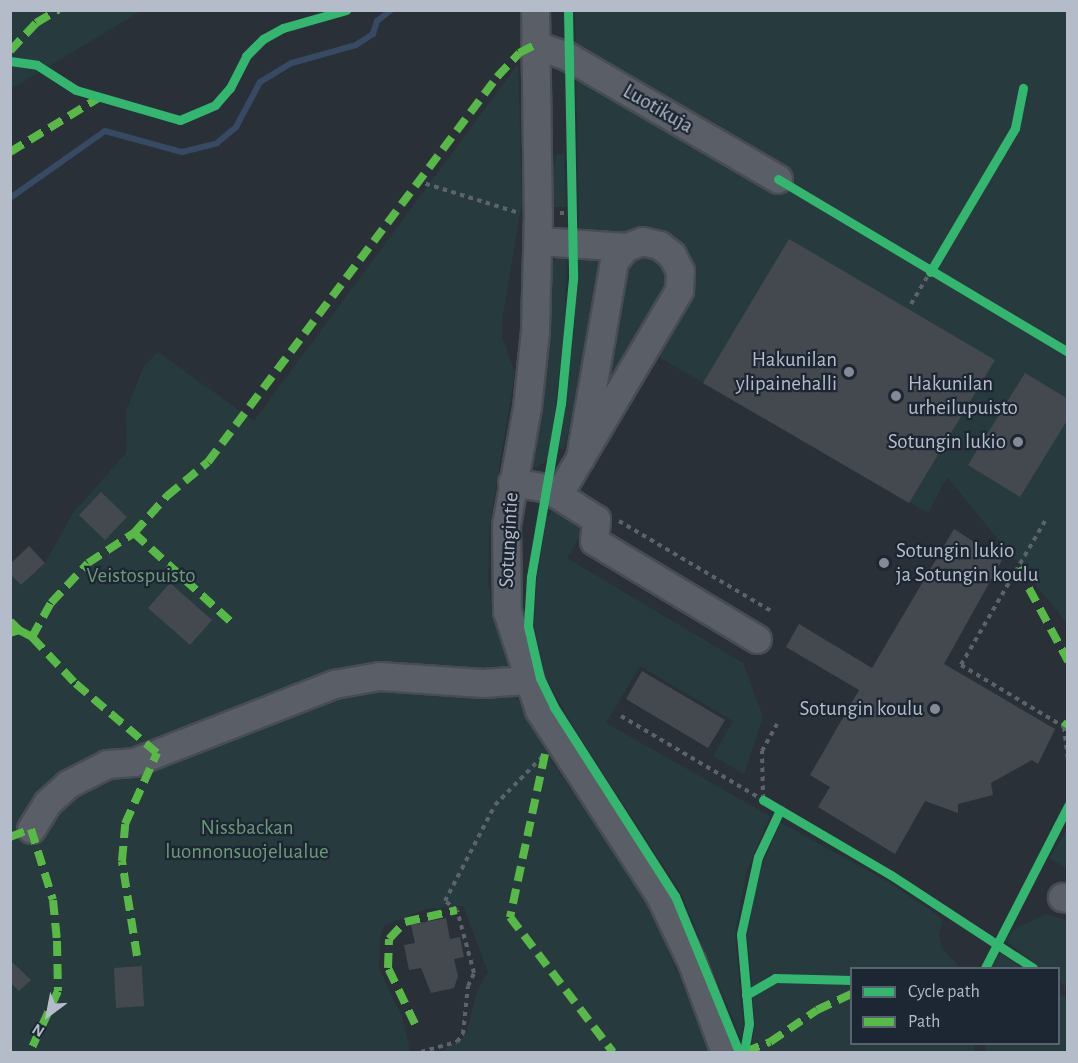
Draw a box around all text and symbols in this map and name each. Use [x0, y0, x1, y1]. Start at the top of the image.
street label: Luotikuja [618, 79, 698, 139]
place label: Hakunilan ylipainehalli [736, 347, 837, 397]
marker: Hakunilan ylipainehalli [842, 365, 856, 379]
place label: Hakunilan urheilupuisto [908, 371, 1018, 421]
marker: Hakunilan urheilupuisto [889, 389, 903, 403]
place label: Sotungin lukio [888, 429, 1006, 455]
marker: Sotungin lukio [1011, 435, 1025, 449]
street label: Sotungintie [494, 492, 524, 588]
place label: Sotungin lukio ja Sotungin koulu [896, 538, 1038, 588]
marker: Sotungin lukio ja Sotungin koulu [877, 556, 891, 570]
park label: Veistospuisto [87, 563, 195, 589]
place label: Sotungin koulu [799, 696, 923, 722]
marker: Sotungin koulu [928, 702, 942, 716]
park label: Nissbackan luonnonsuojelualue [165, 815, 329, 865]
legend [850, 967, 1060, 1045]
text: Cycle path [908, 983, 980, 1001]
north arrow [18, 985, 78, 1045]
text: Path [908, 1013, 940, 1031]
text: N [30, 1021, 47, 1040]

